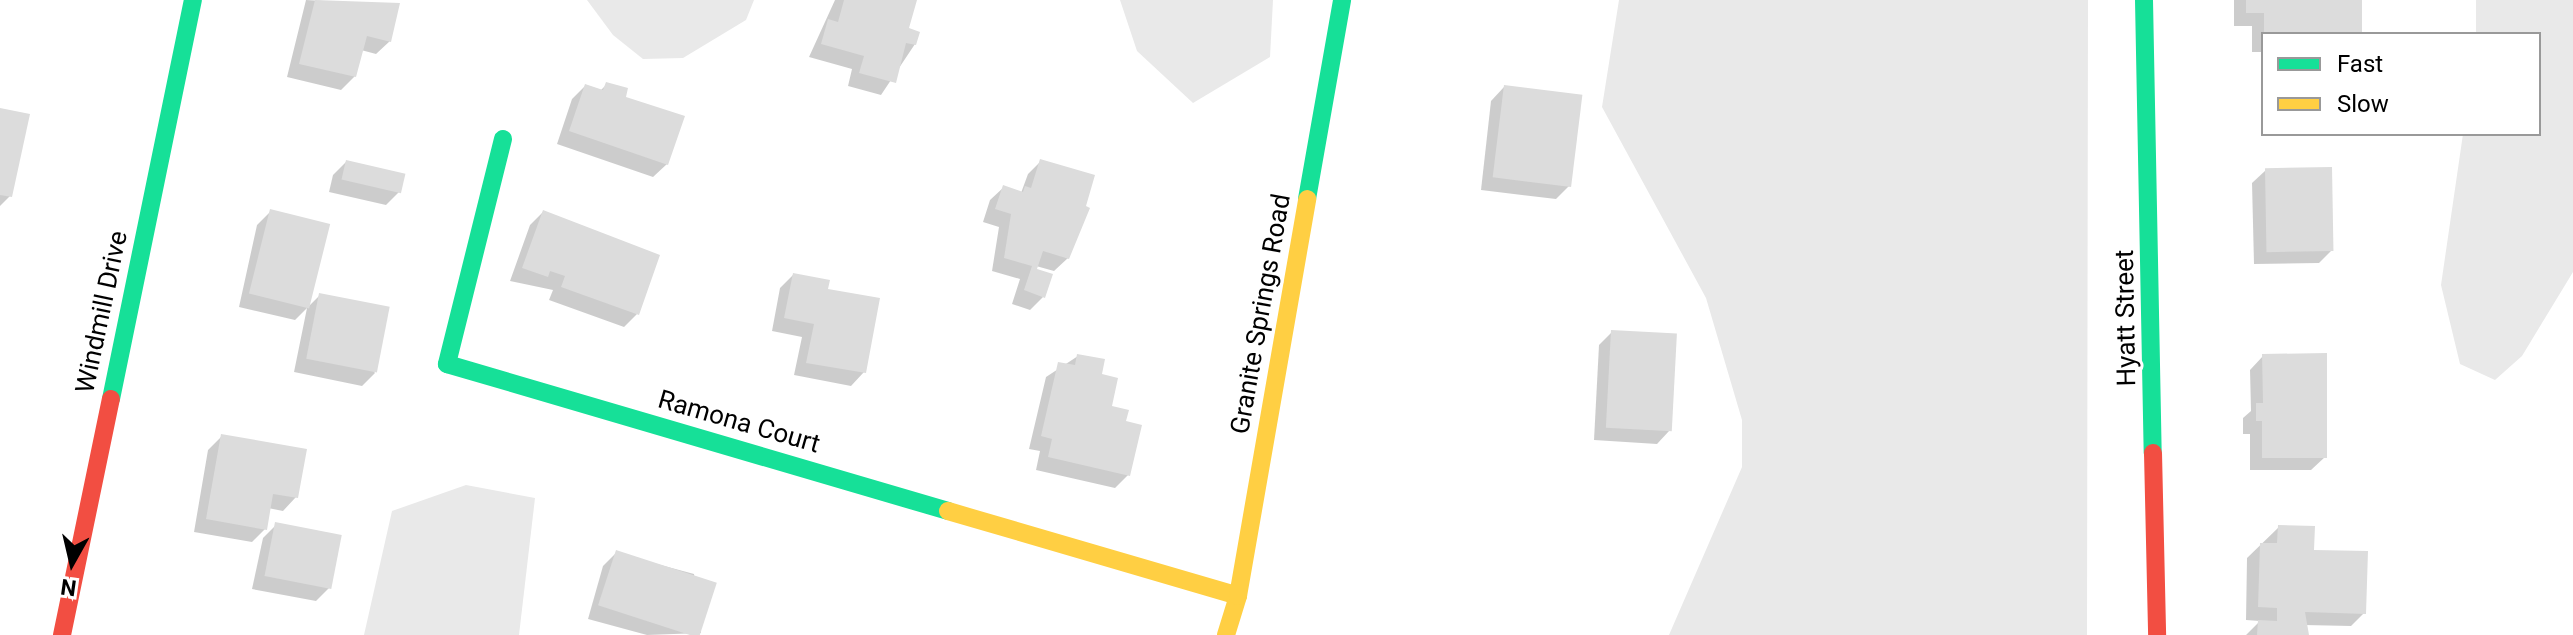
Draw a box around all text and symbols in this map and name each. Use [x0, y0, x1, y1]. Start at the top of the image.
legend [2261, 32, 2541, 136]
text: Fast [2337, 50, 2383, 78]
text: Slow [2337, 90, 2389, 118]
street label: Granite Springs Road [1225, 192, 1297, 436]
street label: Windmill Drive [70, 228, 134, 396]
street label: Hyatt Street [2109, 249, 2143, 387]
street label: Ramona Court [655, 384, 823, 460]
north arrow [32, 523, 112, 603]
text: N [59, 574, 78, 601]

